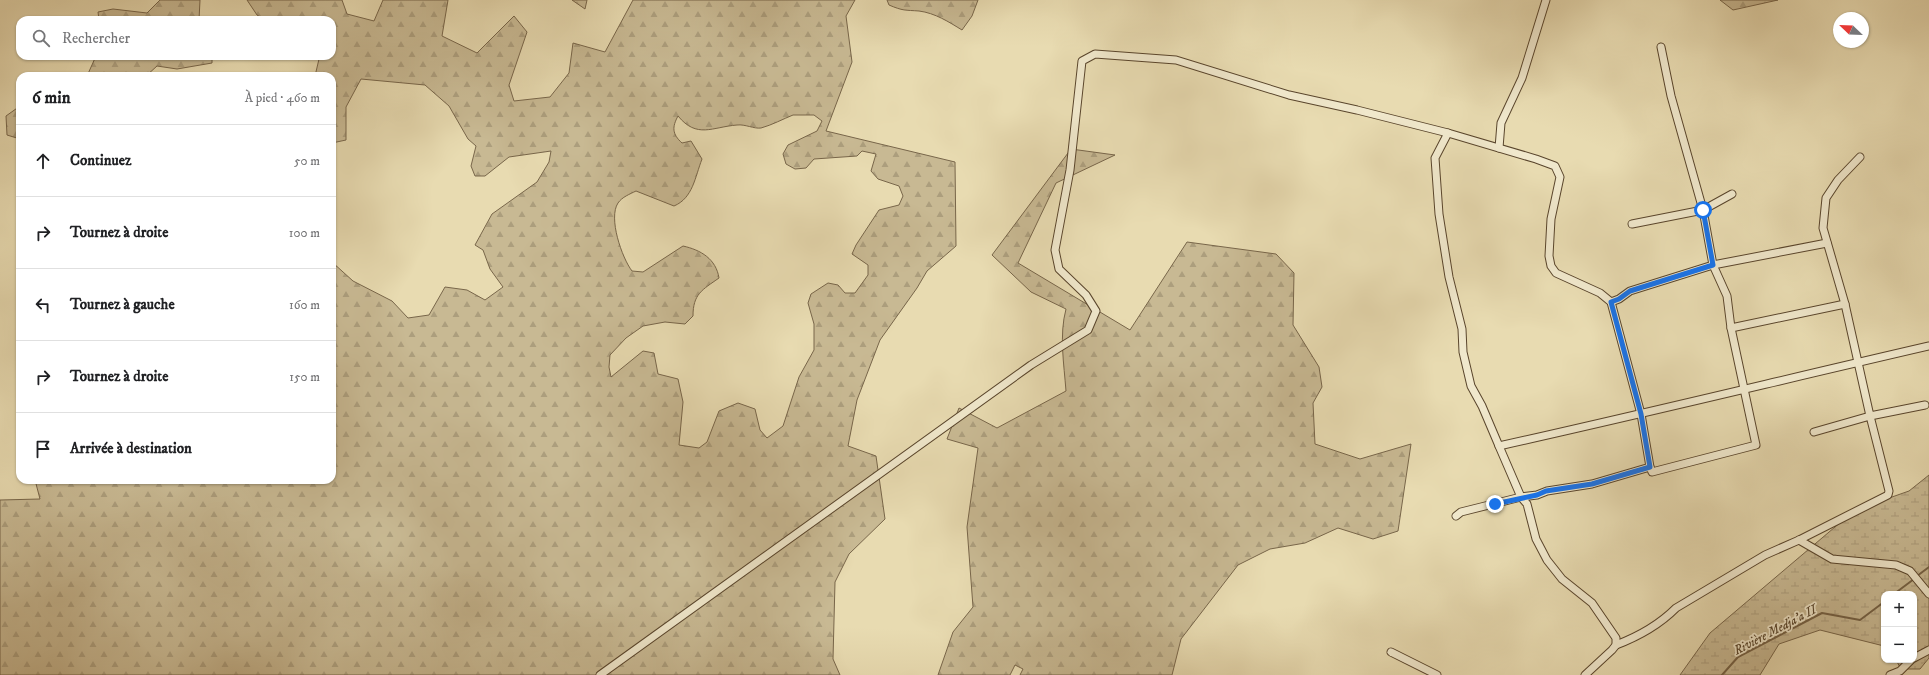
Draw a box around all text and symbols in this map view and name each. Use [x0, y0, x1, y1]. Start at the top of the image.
north arrow [1833, 12, 1869, 48]
search box [16, 16, 336, 60]
icon: search [30, 27, 52, 49]
text: Rechercher [62, 29, 130, 48]
text: 6 min [32, 87, 71, 109]
text: À pied · 460 m [245, 90, 320, 106]
icon: ahead [32, 150, 54, 172]
text: Continuez [70, 151, 131, 170]
text: 50 m [294, 153, 320, 169]
route start [1694, 201, 1712, 219]
icon: right [32, 222, 54, 244]
text: Tournez à droite [70, 223, 168, 242]
text: 100 m [289, 225, 320, 241]
icon: left [32, 294, 54, 316]
text: Tournez à gauche [70, 295, 175, 314]
text: 160 m [289, 297, 320, 313]
icon: right [32, 366, 54, 388]
text: Tournez à droite [70, 367, 168, 386]
text: 150 m [289, 369, 320, 385]
icon: arrive [32, 438, 54, 460]
text: Arrivée à destination [70, 439, 192, 458]
route end [1486, 495, 1504, 513]
map controls [1881, 591, 1917, 663]
button: + [1881, 591, 1917, 627]
water label: Rivière Medja'a II [1730, 600, 1822, 659]
button: − [1881, 627, 1917, 663]

